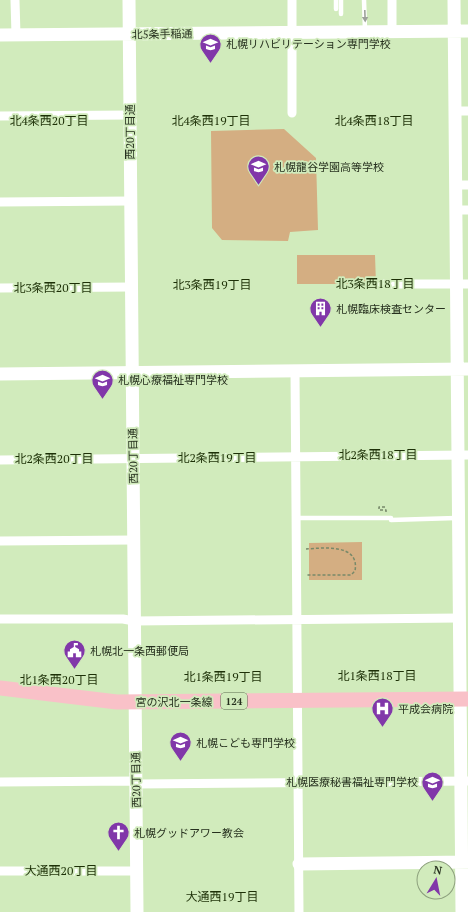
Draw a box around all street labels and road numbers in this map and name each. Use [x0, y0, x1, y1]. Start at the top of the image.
street label: 北5条手稲通 [131, 26, 193, 42]
street label: 西20丁目通 [123, 104, 137, 160]
street label: 西20丁目通 [126, 428, 140, 484]
road number: 124 [221, 693, 247, 709]
street label: 宮の沢北一条線 [136, 695, 213, 709]
street label: 西20丁目通 [129, 752, 143, 808]

